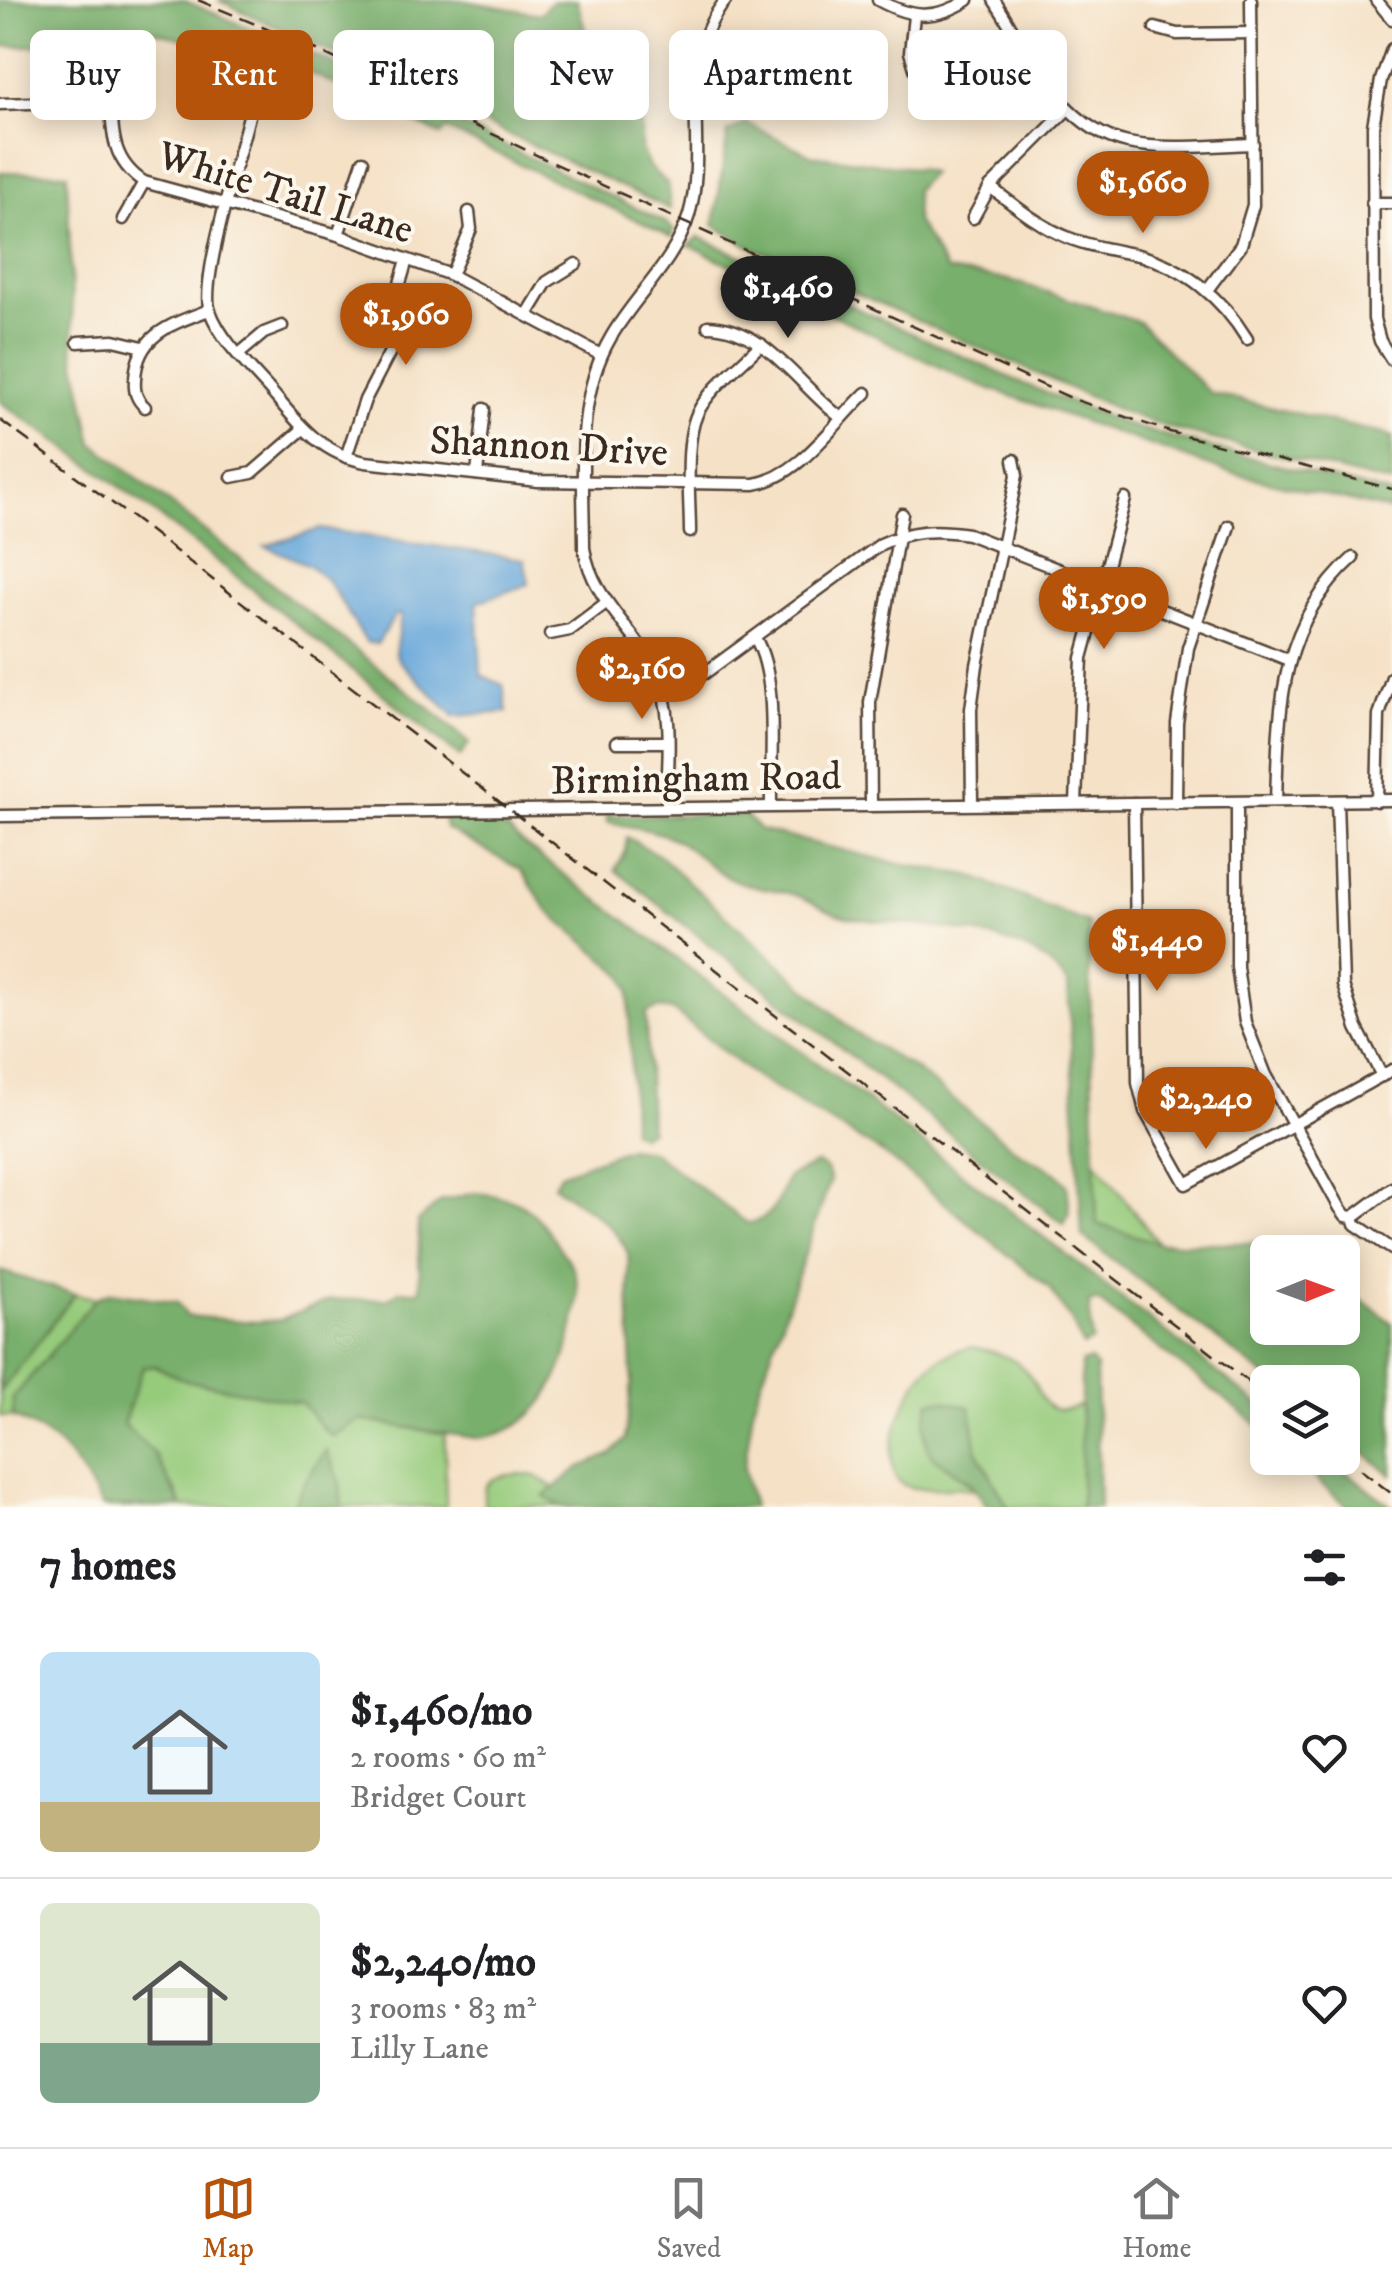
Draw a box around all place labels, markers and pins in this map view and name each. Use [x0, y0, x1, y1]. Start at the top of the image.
pin: $1,660 [1062, 151, 1224, 236]
pin: $1,460 [707, 256, 869, 341]
pin: $1,960 [325, 283, 487, 368]
pin: $1,590 [1023, 567, 1185, 652]
pin: $2,160 [561, 637, 723, 722]
pin: $1,440 [1076, 909, 1238, 994]
pin: $2,240 [1125, 1067, 1287, 1152]

